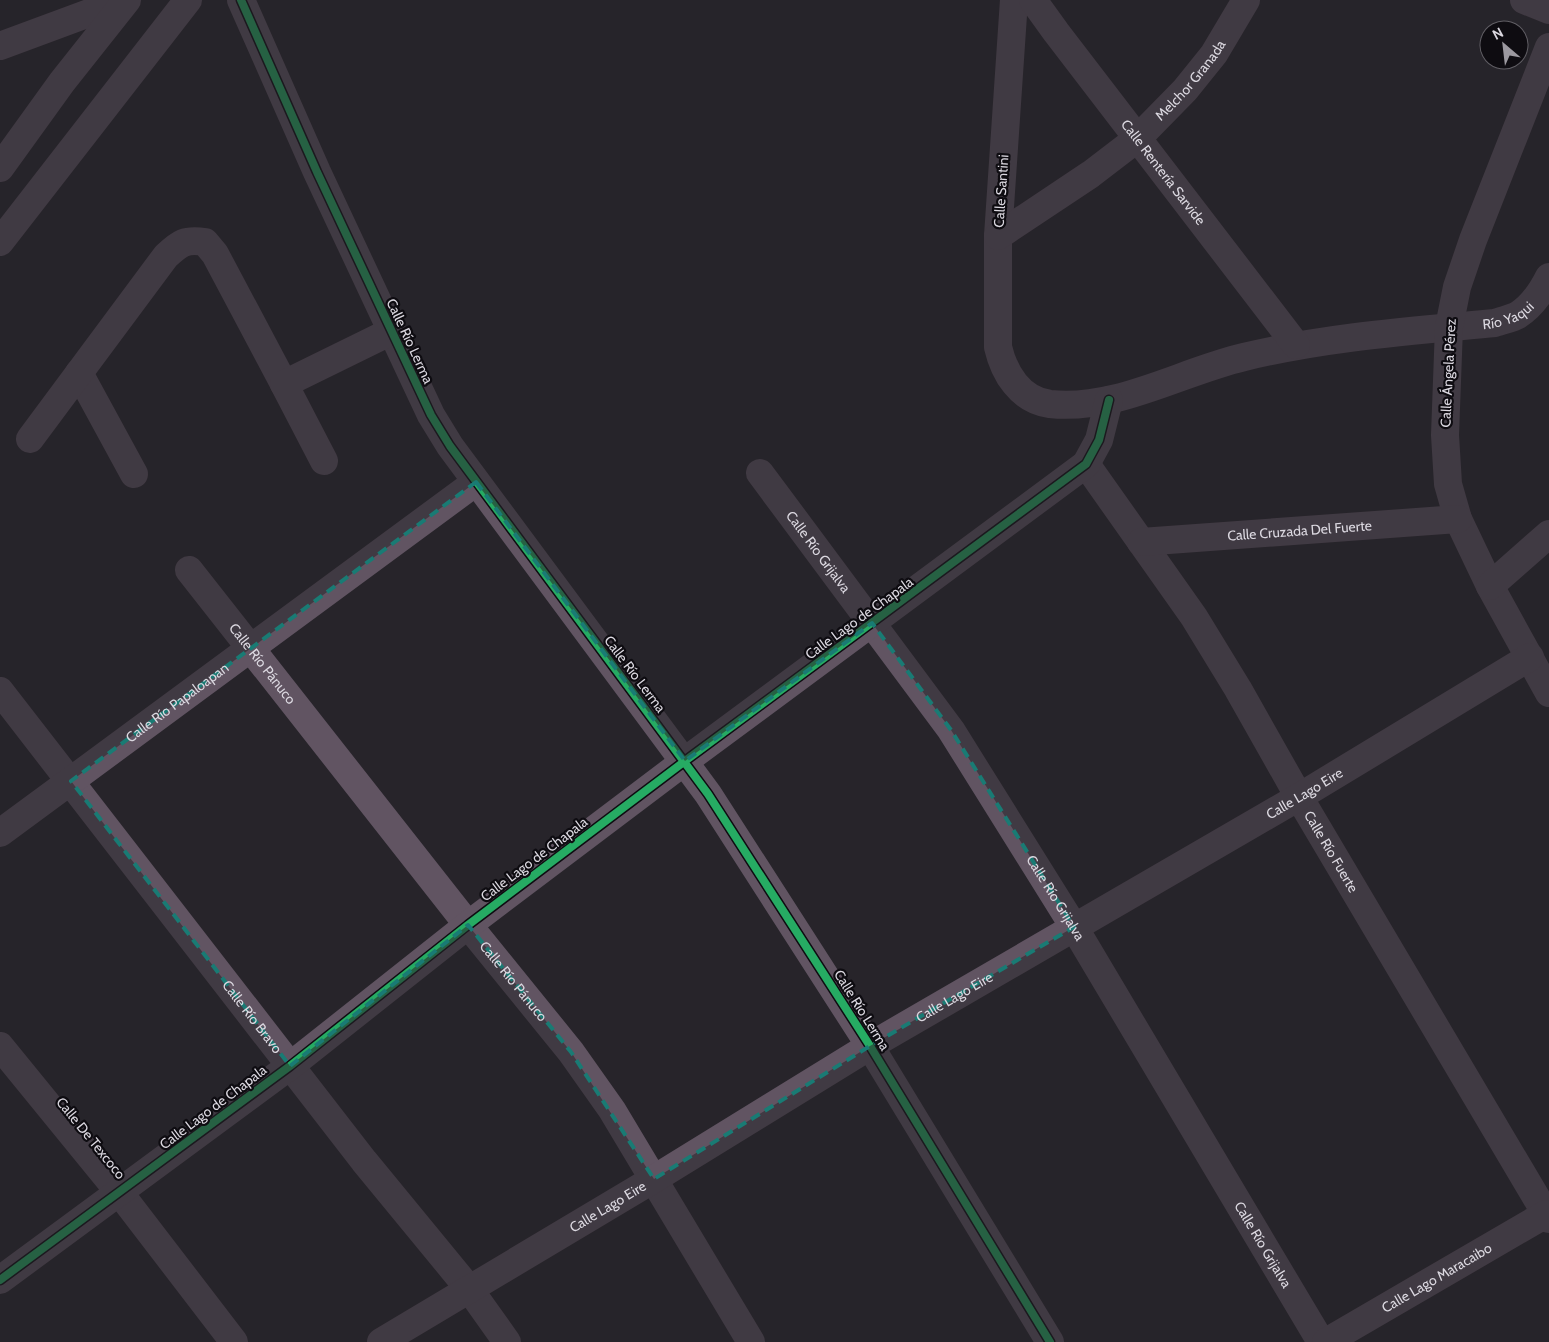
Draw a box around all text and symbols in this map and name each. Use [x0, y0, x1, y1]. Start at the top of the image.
north arrow [1479, 20, 1529, 70]
text: N [1489, 23, 1506, 44]
street label: Melchor Granada [1151, 36, 1229, 124]
street label: Calle Rentería Sarvide [1117, 116, 1210, 229]
street label: Calle Santini [989, 154, 1013, 228]
street label: Calle Río Lerma [382, 296, 438, 387]
street label: Río Yaqui [1482, 298, 1538, 333]
street label: Calle Ángela Pérez [1436, 318, 1460, 428]
street label: Calle Río Grijalva [782, 507, 855, 596]
street label: Calle Cruzada Del Fuerte [1227, 516, 1372, 545]
street label: Calle Lago de Chapala [801, 573, 917, 663]
street label: Calle Río Pánuco [225, 619, 300, 708]
street label: Calle Río Lerma [600, 632, 670, 716]
street label: Calle Río Papaloapan [122, 658, 232, 746]
street label: Calle Lago Eire [1263, 764, 1346, 823]
street label: Calle Río Fuerte [1300, 807, 1362, 896]
street label: Calle Lago de Chapala [477, 813, 591, 905]
street label: Calle Río Grijalva [1022, 852, 1089, 944]
street label: Calle Río Pánuco [476, 938, 552, 1025]
street label: Calle Río Lerma [830, 966, 894, 1054]
street label: Calle Lago Eire [912, 968, 996, 1027]
street label: Calle Río Bravo [218, 976, 287, 1057]
street label: Calle Lago de Chapala [156, 1061, 270, 1153]
street label: Calle De Texcoco [52, 1093, 130, 1183]
street label: Calle Lago Eire [566, 1177, 649, 1237]
street label: Calle Río Grijalva [1230, 1198, 1296, 1291]
street label: Calle Lago Maracaibo [1378, 1238, 1495, 1317]

